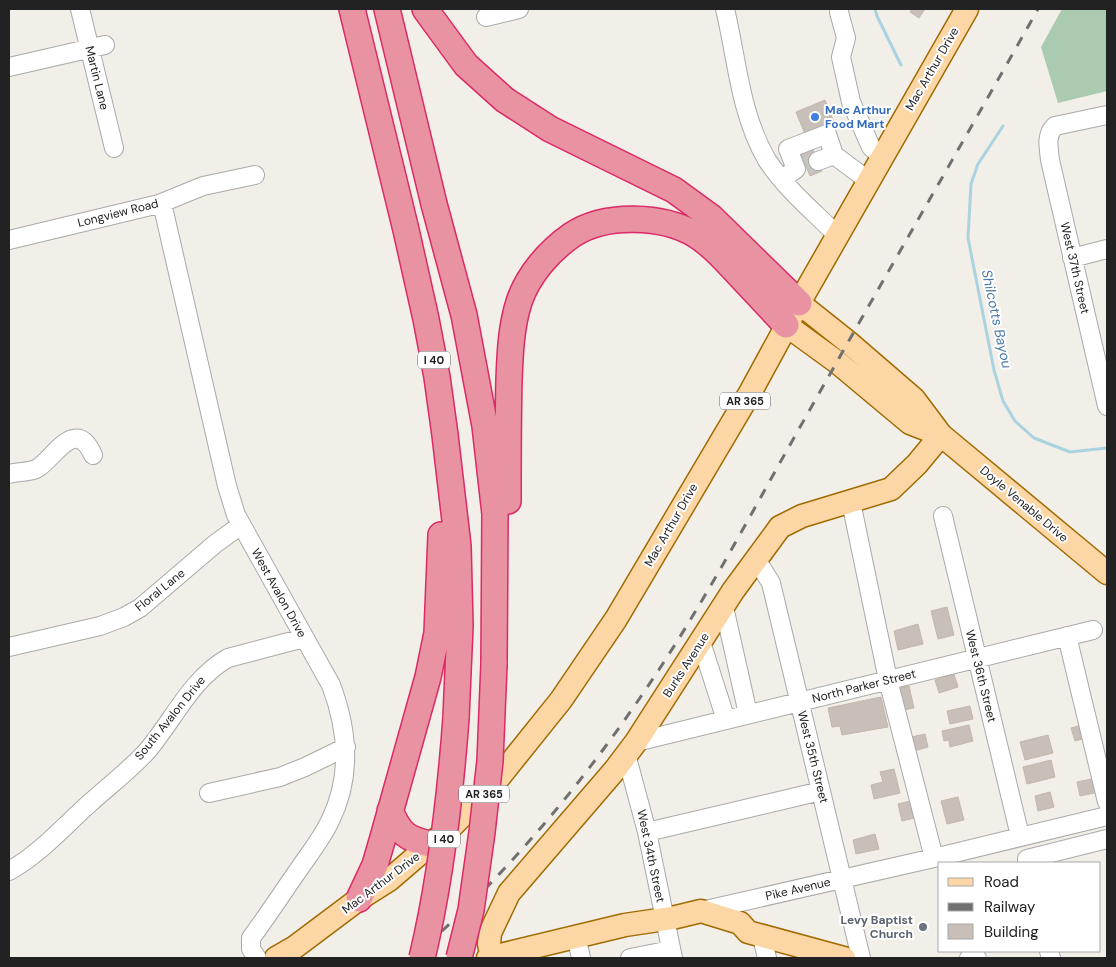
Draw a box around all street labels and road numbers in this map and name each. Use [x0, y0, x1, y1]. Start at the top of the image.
street label: Mac Arthur Drive [902, 24, 962, 114]
street label: Martin Lane [81, 44, 113, 112]
street label: Longview Road [76, 195, 160, 231]
street label: West 37th Street [1057, 221, 1093, 316]
road number: I 40 [418, 352, 450, 368]
road number: AR 365 [720, 392, 770, 410]
street label: Doyle Venable Drive [977, 462, 1072, 546]
street label: Mac Arthur Drive [641, 480, 701, 570]
street label: West Avalon Drive [248, 546, 310, 641]
street label: Floral Lane [132, 565, 188, 615]
street label: West 36th Street [962, 628, 1000, 724]
street label: Burks Avenue [659, 629, 713, 700]
street label: North Parker Street [810, 665, 918, 707]
street label: South Avalon Drive [131, 672, 209, 763]
street label: West 35th Street [794, 709, 832, 805]
road number: AR 365 [459, 786, 509, 802]
street label: West 34th Street [633, 808, 669, 904]
road number: I 40 [428, 831, 460, 848]
street label: Mac Arthur Drive [339, 848, 423, 918]
street label: Pike Avenue [764, 874, 832, 904]

